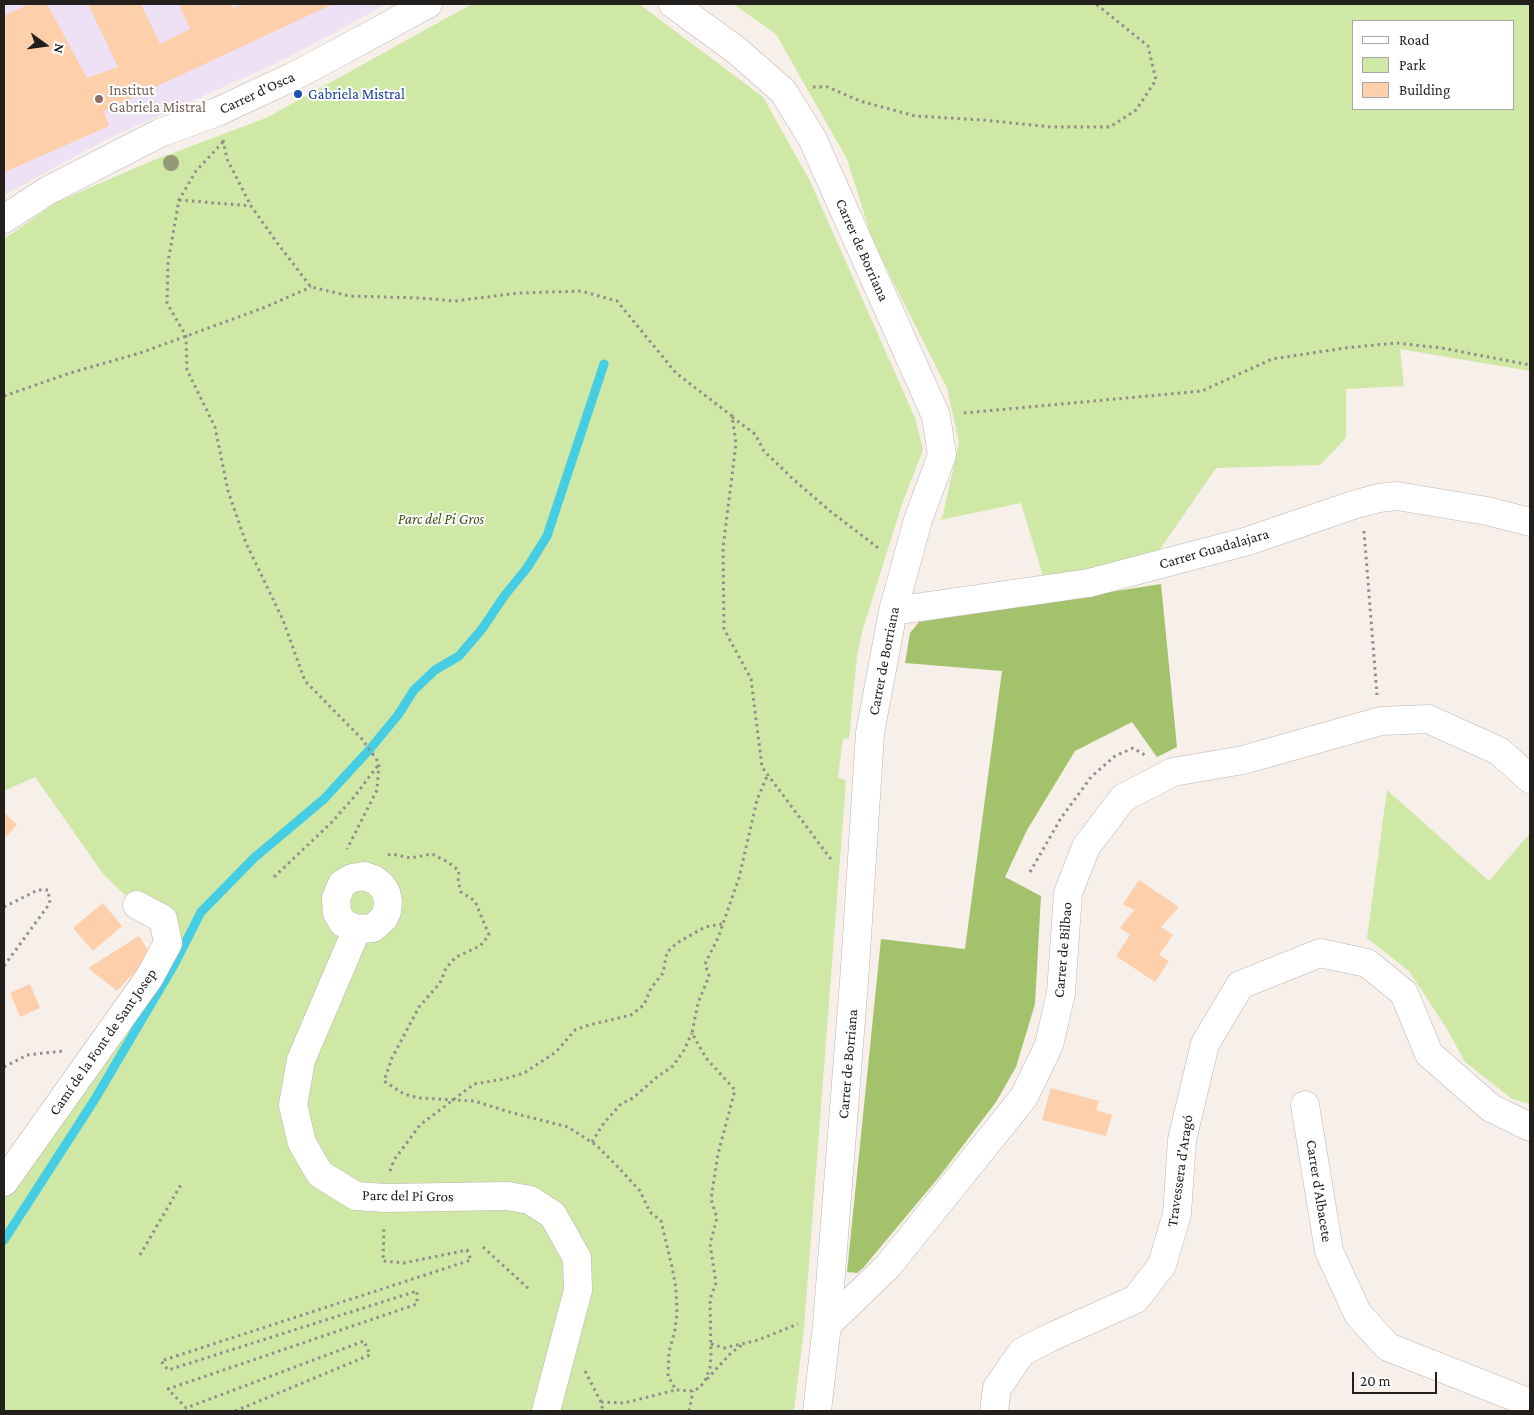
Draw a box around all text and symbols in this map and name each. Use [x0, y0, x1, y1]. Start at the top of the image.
north arrow [20, 20, 70, 70]
legend [1352, 20, 1514, 110]
text: Road [1399, 32, 1429, 48]
text: N [51, 42, 68, 55]
text: Park [1399, 57, 1426, 73]
street label: Carrer d'Osca [216, 68, 298, 118]
place label: Institut Gabriela Mistral [109, 81, 206, 116]
text: Building [1399, 82, 1450, 98]
place label: Gabriela Mistral [308, 85, 405, 103]
marker: Gabriela Mistral [292, 88, 304, 100]
marker: Institut Gabriela Mistral [93, 93, 105, 105]
street label: Carrer de Borriana [831, 196, 893, 304]
park label: Parc del Pi Gros [398, 510, 484, 528]
street label: Carrer Guadalajara [1157, 525, 1271, 573]
street label: Carrer de Borriana [865, 605, 903, 717]
street label: Carrer de Bilbao [1050, 901, 1076, 999]
street label: Camí de la Font de Sant Josep [45, 965, 161, 1119]
street label: Carrer de Borriana [834, 1008, 862, 1120]
street label: Travessera d'Aragó [1163, 1114, 1197, 1228]
street label: Carrer d'Albacete [1302, 1139, 1336, 1243]
street label: Parc del Pi Gros [362, 1186, 454, 1206]
scale bar [1354, 1362, 1439, 1394]
text: 20 m [1360, 1373, 1391, 1389]

